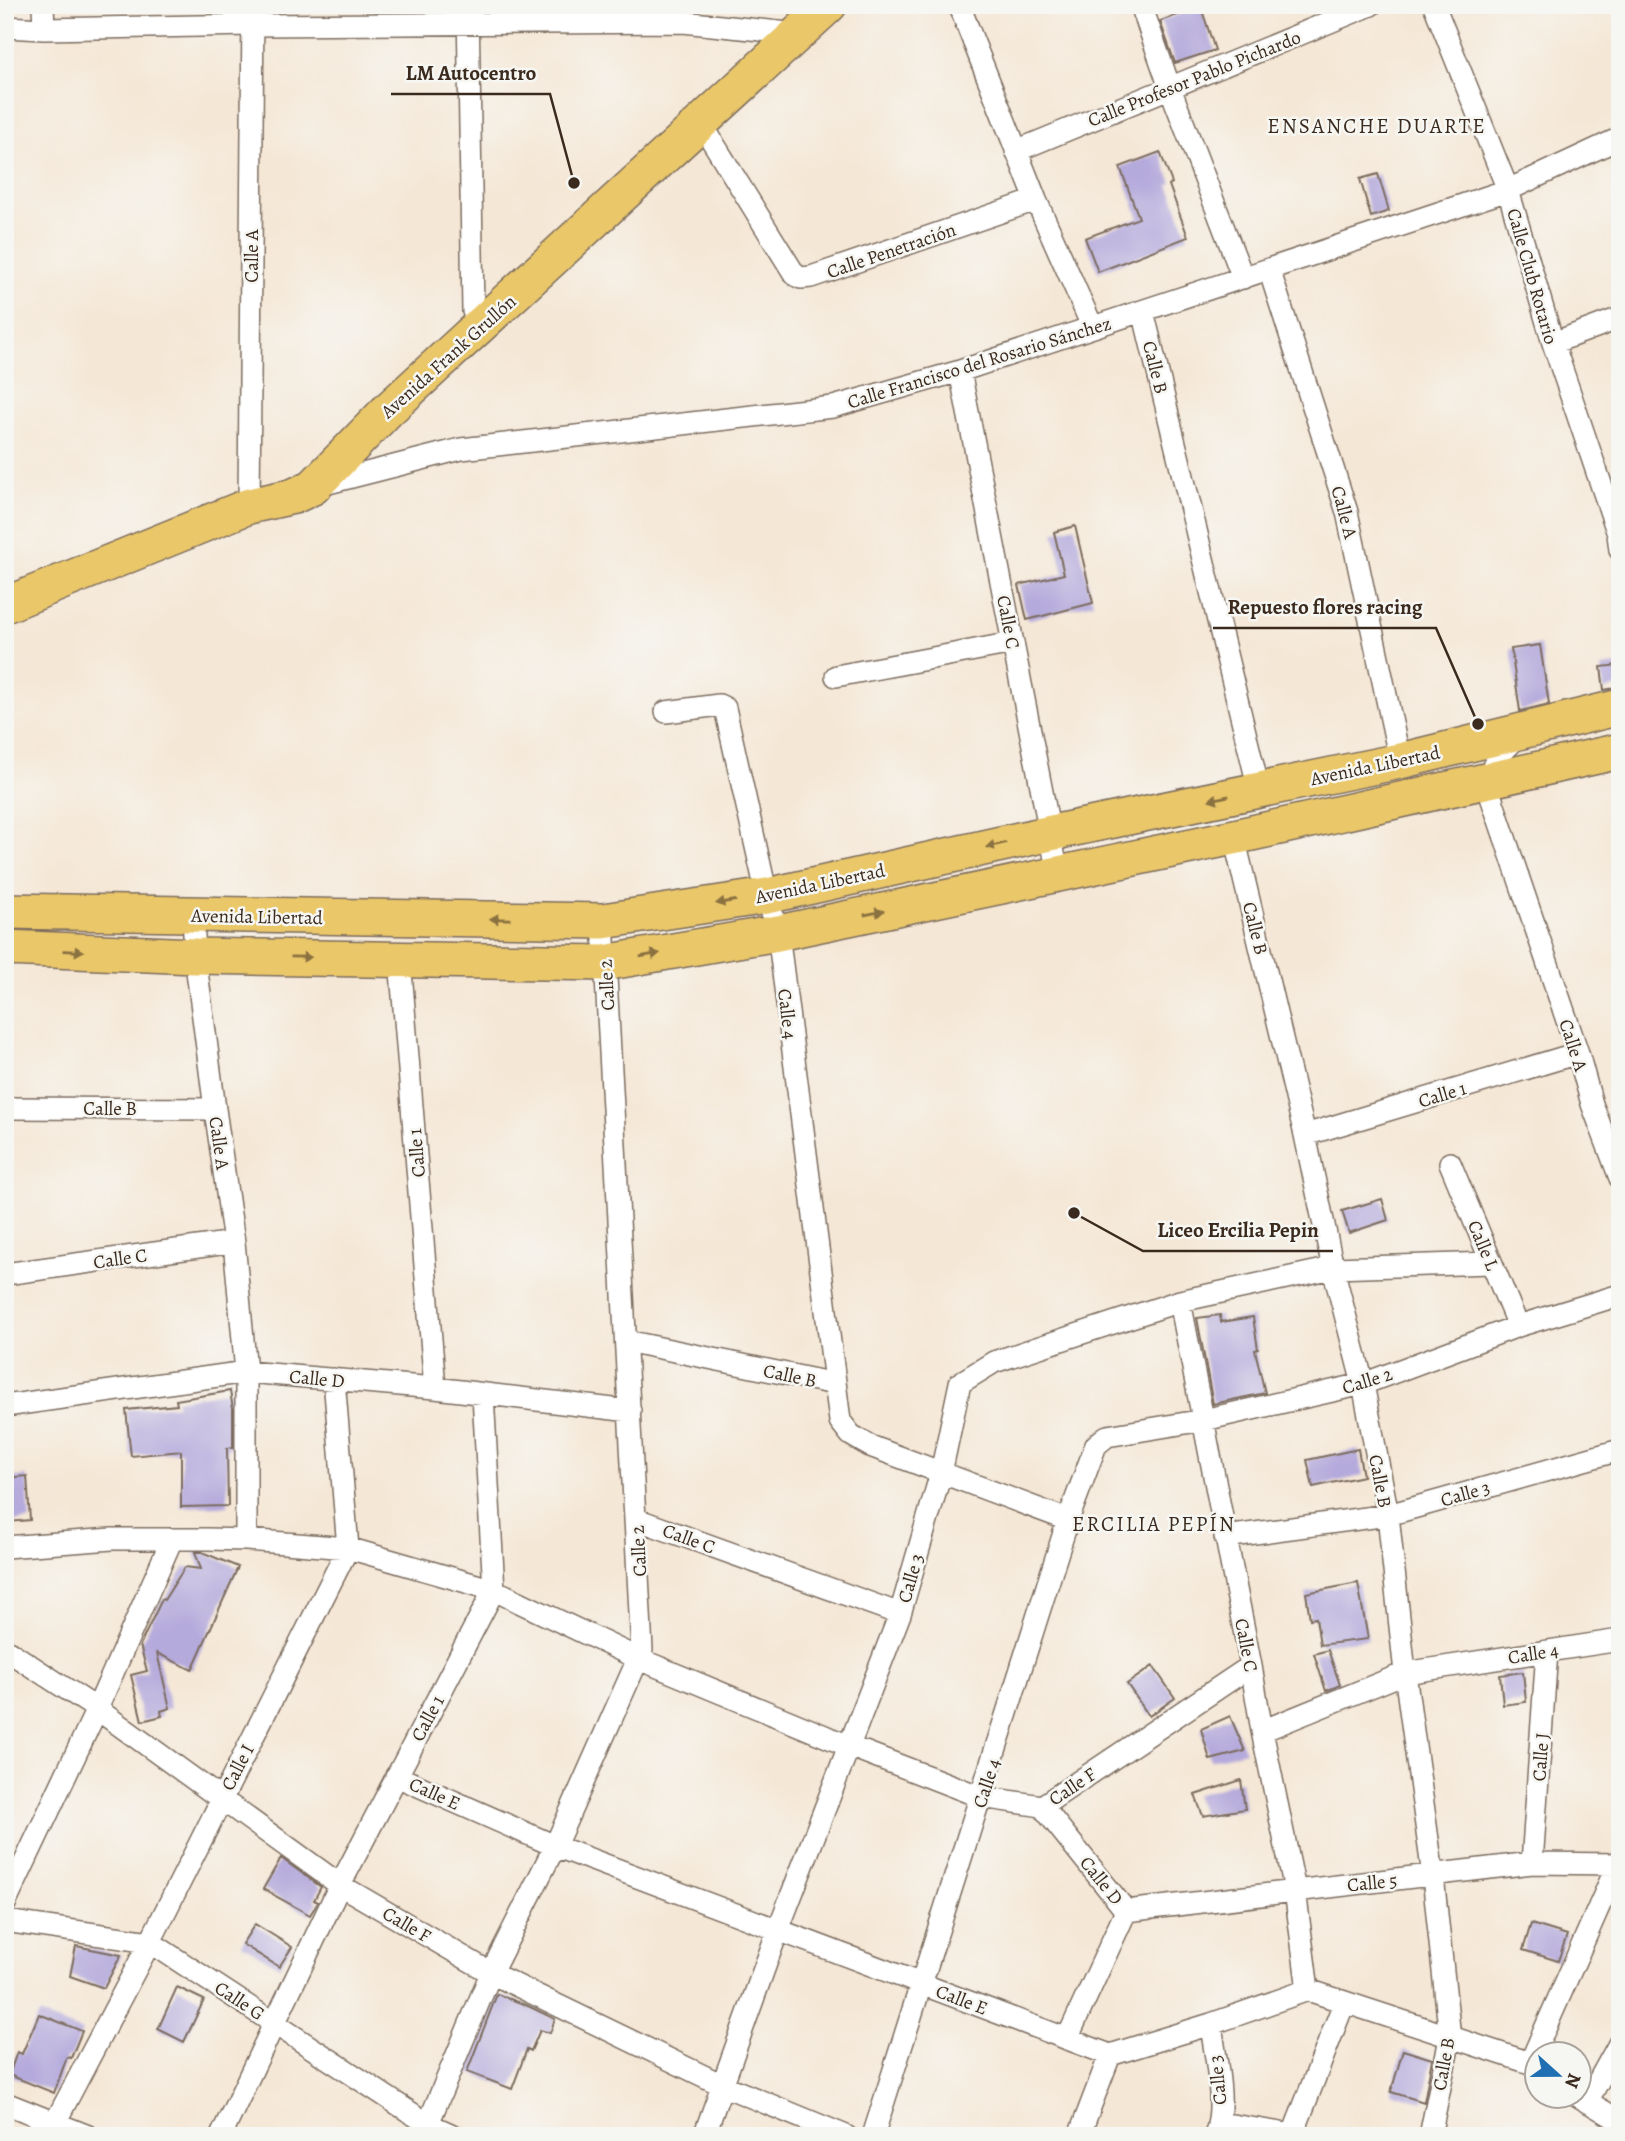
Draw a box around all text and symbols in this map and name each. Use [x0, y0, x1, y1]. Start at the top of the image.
street label: Calle Profesor Pablo Pichardo [1084, 24, 1305, 134]
callout: LM Autocentro [391, 52, 550, 94]
text: LM Autocentro [406, 59, 537, 87]
district label: ENSANCHE DUARTE [1267, 112, 1487, 140]
street label: Calle Club Rotario [1500, 205, 1564, 347]
street label: Calle Penetración [823, 217, 959, 285]
street label: Calle A [239, 228, 265, 283]
street label: Avenida Frank Grullón [375, 289, 522, 425]
street label: Calle Francisco del Rosario Sánchez [844, 310, 1114, 416]
street label: Calle B [1136, 338, 1174, 396]
street label: Calle A [1325, 483, 1364, 542]
callout: Repuesto flores racing [1213, 586, 1436, 628]
street label: Calle C [990, 593, 1026, 651]
text: Repuesto flores racing [1227, 593, 1423, 621]
street label: Avenida Libertad [1307, 739, 1443, 793]
one-way arrow [1208, 792, 1230, 803]
one-way arrow [985, 839, 1007, 850]
street label: Avenida Libertad [752, 857, 888, 911]
one-way arrow [715, 897, 737, 908]
street label: Calle B [1236, 899, 1274, 957]
street label: Avenida Libertad [190, 903, 324, 931]
one-way arrow [863, 907, 885, 918]
one-way arrow [488, 913, 510, 925]
one-way arrow [63, 945, 85, 956]
one-way arrow [639, 949, 661, 960]
one-way arrow [290, 951, 312, 963]
street label: Calle 2 [593, 959, 621, 1011]
street label: Calle 4 [771, 987, 803, 1041]
street label: Calle A [1552, 1016, 1594, 1076]
street label: Calle 1 [1415, 1075, 1470, 1115]
street label: Calle B [83, 1096, 137, 1122]
street label: Calle A [202, 1115, 236, 1172]
street label: Calle 1 [402, 1127, 432, 1178]
callout: Liceo Ercilia Pepin [1143, 1209, 1333, 1251]
text: Liceo Ercilia Pepin [1157, 1216, 1319, 1244]
street label: Calle L [1461, 1216, 1505, 1275]
street label: Calle C [91, 1242, 149, 1276]
street label: Calle B [761, 1358, 819, 1394]
street label: Calle 2 [1339, 1361, 1396, 1401]
street label: Calle D [288, 1364, 346, 1394]
street label: Calle B [1362, 1452, 1398, 1510]
street label: Calle 3 [1438, 1475, 1493, 1513]
district label: ERCILIA PEPÍN [1072, 1510, 1236, 1538]
street label: Calle C [659, 1517, 719, 1560]
street label: Calle 2 [625, 1525, 653, 1577]
street label: Calle 3 [892, 1551, 930, 1606]
street label: Calle C [1228, 1616, 1264, 1674]
street label: Calle 4 [1506, 1637, 1561, 1671]
street label: Calle 1 [405, 1690, 451, 1746]
street label: Calle J [1526, 1732, 1556, 1782]
street label: Calle I [215, 1740, 261, 1795]
street label: Calle 4 [967, 1755, 1007, 1812]
street label: Calle F [1044, 1761, 1102, 1812]
street label: Calle E [405, 1771, 464, 1817]
street label: Calle D [1074, 1851, 1129, 1910]
street label: Calle 5 [1346, 1867, 1399, 1899]
street label: Calle F [377, 1901, 436, 1949]
street label: Calle G [209, 1975, 270, 2027]
street label: Calle E [932, 1978, 991, 2022]
street label: Calle B [1427, 2036, 1461, 2093]
north arrow [1524, 2039, 1594, 2110]
street label: Calle 3 [1202, 2054, 1234, 2106]
text: N [1558, 2070, 1588, 2092]

